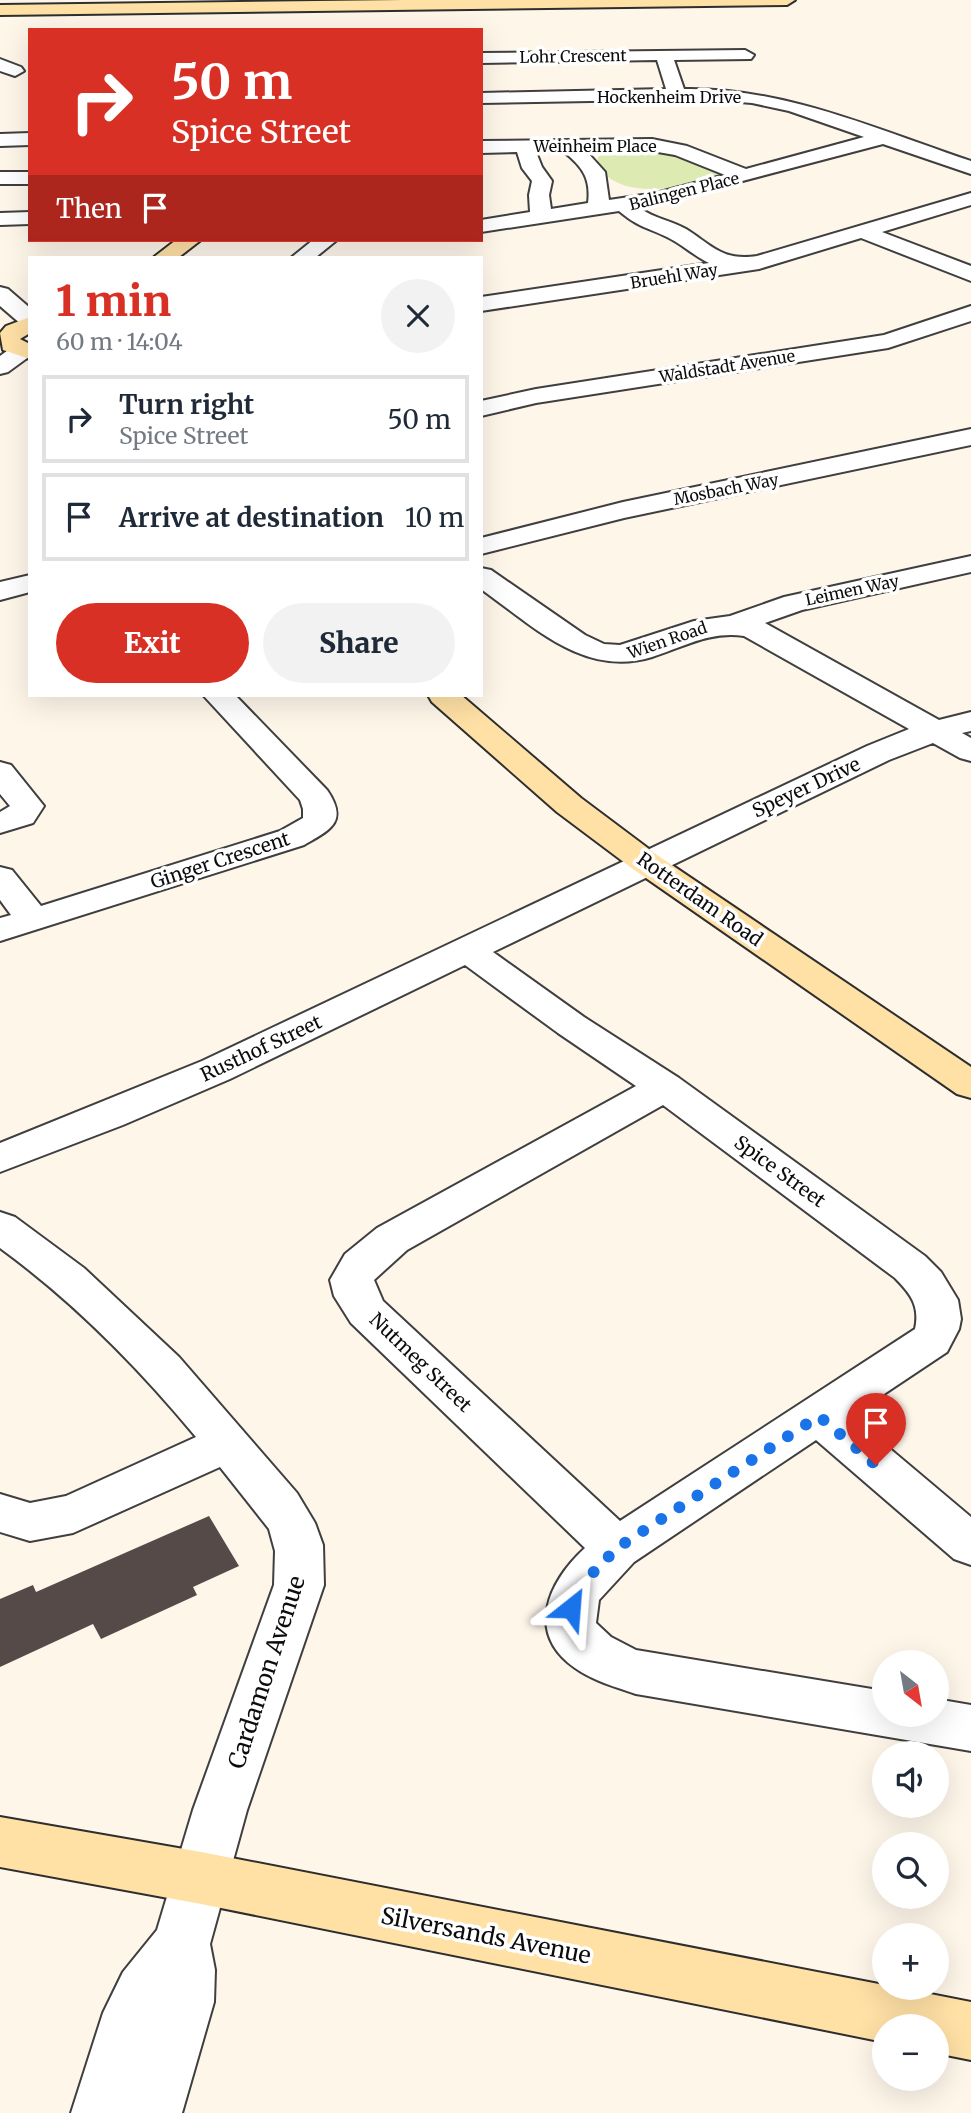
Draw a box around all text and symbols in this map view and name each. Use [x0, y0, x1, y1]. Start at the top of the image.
street label: Lohr Crescent [519, 45, 627, 67]
text: 50 m [171, 51, 292, 112]
icon: right [56, 56, 147, 147]
street label: Hockenheim Drive [597, 87, 741, 107]
text: Spice Street [171, 112, 351, 152]
street label: Weinheim Place [533, 136, 657, 156]
street label: Balingen Place [627, 168, 741, 214]
icon: arrive [136, 189, 174, 227]
text: Then [56, 192, 122, 225]
street label: Bruehl Way [629, 259, 720, 293]
text: 1 min [56, 275, 171, 327]
button: close [381, 279, 455, 353]
text: 60 m · 14:04 [56, 327, 183, 356]
street label: Waldstadt Avenue [657, 345, 796, 387]
text: Turn right [119, 388, 254, 421]
icon: right [60, 400, 98, 438]
text: 50 m [387, 403, 451, 436]
text: Spice Street [119, 421, 248, 450]
street label: Mosbach Way [672, 469, 781, 509]
icon: arrive [60, 498, 98, 536]
text: Arrive at destination [119, 501, 384, 534]
text: 10 m [405, 501, 464, 534]
street label: Leimen Way [803, 570, 901, 610]
button: Exit [56, 603, 249, 683]
button: Share [263, 603, 455, 683]
street label: Wien Road [624, 617, 710, 663]
street label: Speyer Drive [748, 752, 864, 822]
street label: Ginger Crescent [147, 826, 293, 894]
street label: Rotterdam Road [633, 847, 767, 951]
street label: Rusthof Street [197, 1009, 326, 1087]
street label: Spice Street [730, 1130, 831, 1212]
street label: Nutmeg Street [365, 1307, 478, 1417]
pin [846, 1393, 906, 1465]
icon: arrive [857, 1404, 895, 1442]
position arrow [534, 1571, 608, 1645]
street label: Cardamon Avenue [221, 1572, 311, 1772]
north arrow [872, 1650, 948, 1727]
map controls [872, 1650, 949, 2091]
button: sound [872, 1741, 949, 1818]
button: search [872, 1832, 949, 1909]
street label: Silversands Avenue [379, 1900, 593, 1970]
button: + [872, 1923, 949, 2000]
button: − [872, 2014, 949, 2091]

